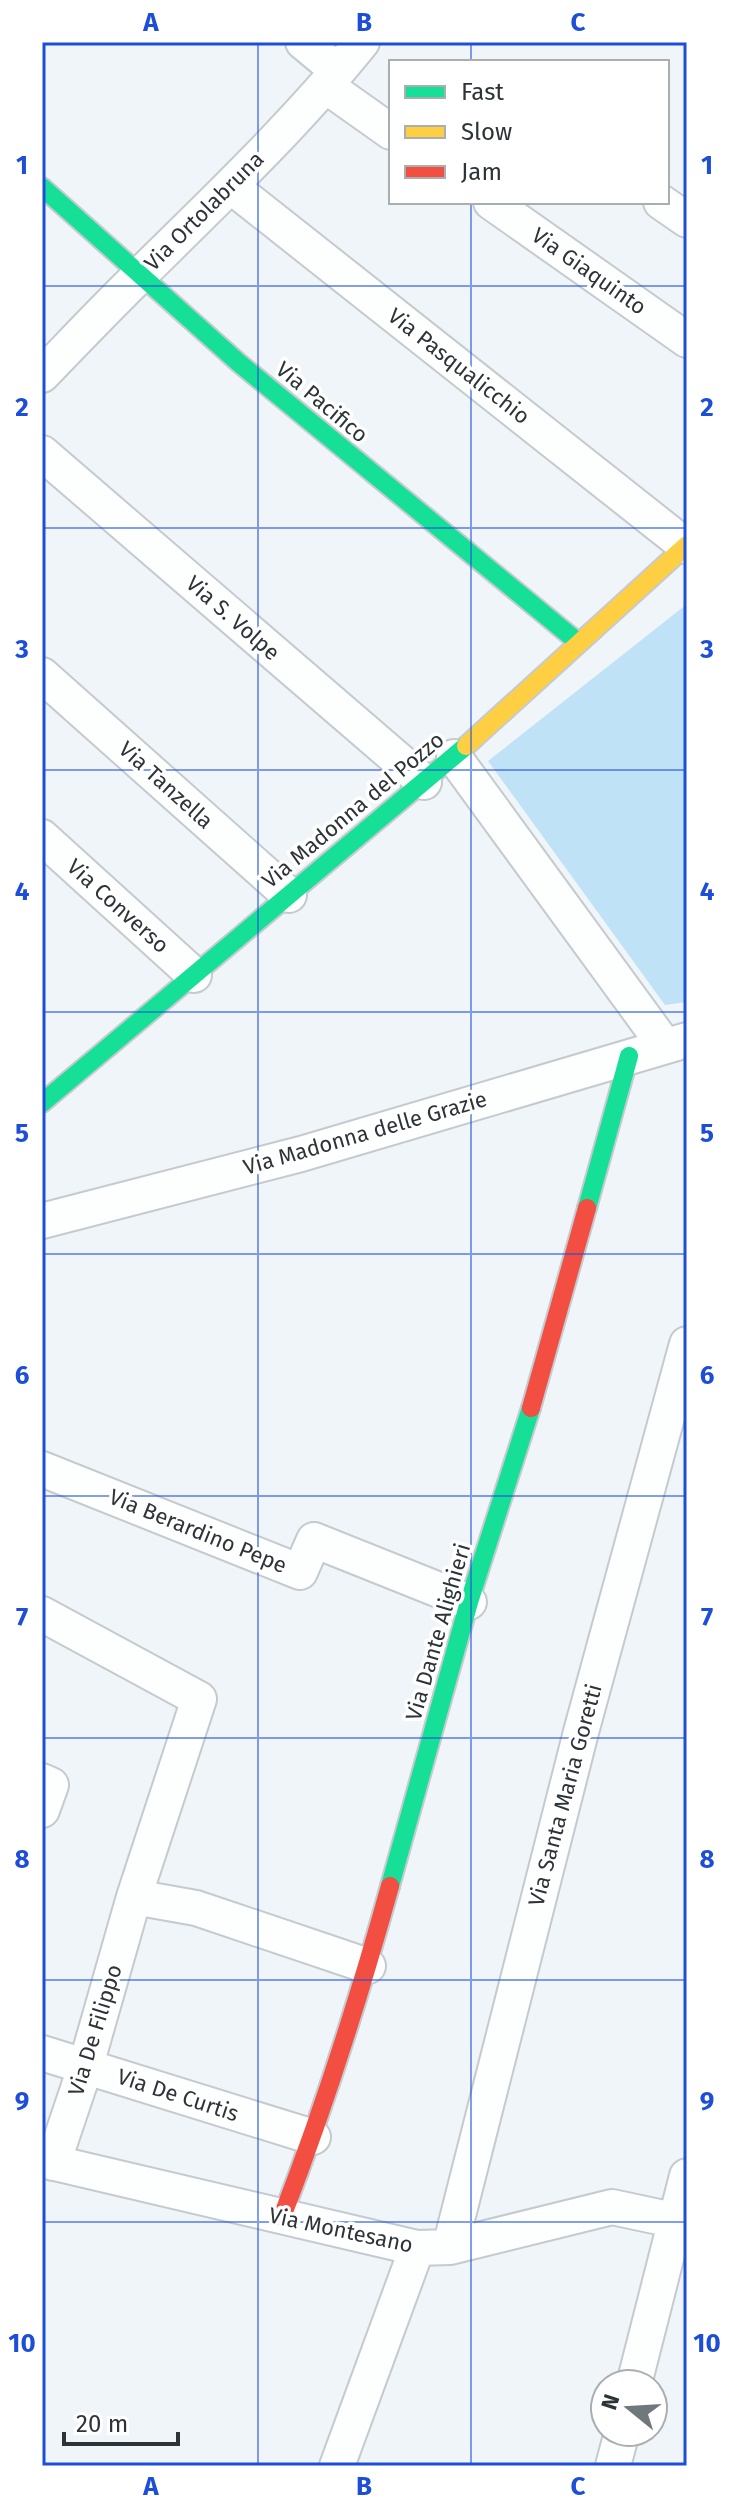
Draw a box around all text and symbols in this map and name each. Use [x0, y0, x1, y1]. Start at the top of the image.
text: A [142, 7, 159, 38]
text: B [356, 7, 372, 38]
text: C [571, 7, 586, 38]
legend [389, 60, 669, 204]
text: Fast [461, 78, 504, 106]
text: Slow [461, 118, 512, 146]
street label: Via Ortolabruna [139, 146, 269, 276]
text: 1 [16, 150, 28, 181]
text: 1 [701, 150, 713, 181]
text: Jam [461, 158, 502, 186]
street label: Via Giaquinto [526, 222, 652, 320]
street label: Via Pasqualicchio [383, 302, 535, 430]
street label: Via Pacifico [270, 356, 374, 448]
text: 2 [15, 392, 29, 423]
text: 2 [700, 392, 714, 423]
street label: Via S. Volpe [181, 570, 285, 666]
text: 3 [14, 634, 29, 665]
text: 3 [699, 634, 714, 665]
street label: Via Madonna del Pozzo [257, 726, 449, 894]
street label: Via Tanzella [113, 736, 219, 834]
street label: Via Converso [62, 853, 174, 959]
text: 4 [15, 876, 30, 907]
text: 4 [700, 876, 715, 907]
street label: Via Madonna delle Grazie [240, 1085, 490, 1181]
text: 5 [15, 1118, 29, 1149]
text: 5 [700, 1118, 714, 1149]
text: 6 [15, 1360, 30, 1391]
text: 6 [700, 1360, 715, 1391]
street label: Via Berardino Pepe [105, 1483, 291, 1579]
street label: Via Dante Alighieri [400, 1540, 476, 1724]
text: 7 [16, 1602, 28, 1633]
text: 7 [701, 1602, 713, 1633]
street label: Via Santa Maria Goretti [522, 1681, 608, 1909]
text: 8 [14, 1844, 30, 1875]
text: 8 [699, 1844, 715, 1875]
street label: Via De Filippo [62, 1961, 128, 2099]
street label: Via De Curtis [114, 2063, 242, 2127]
text: 9 [15, 2086, 29, 2117]
text: 9 [700, 2086, 714, 2117]
street label: Via Montesano [267, 2202, 415, 2258]
text: 10 [8, 2328, 36, 2359]
text: 10 [693, 2328, 721, 2359]
north arrow [589, 2368, 669, 2448]
text: N [595, 2391, 626, 2413]
scale bar [64, 2396, 178, 2446]
text: 20 m [76, 2410, 128, 2438]
text: A [142, 2471, 159, 2502]
text: B [356, 2471, 372, 2502]
text: C [571, 2471, 586, 2502]

